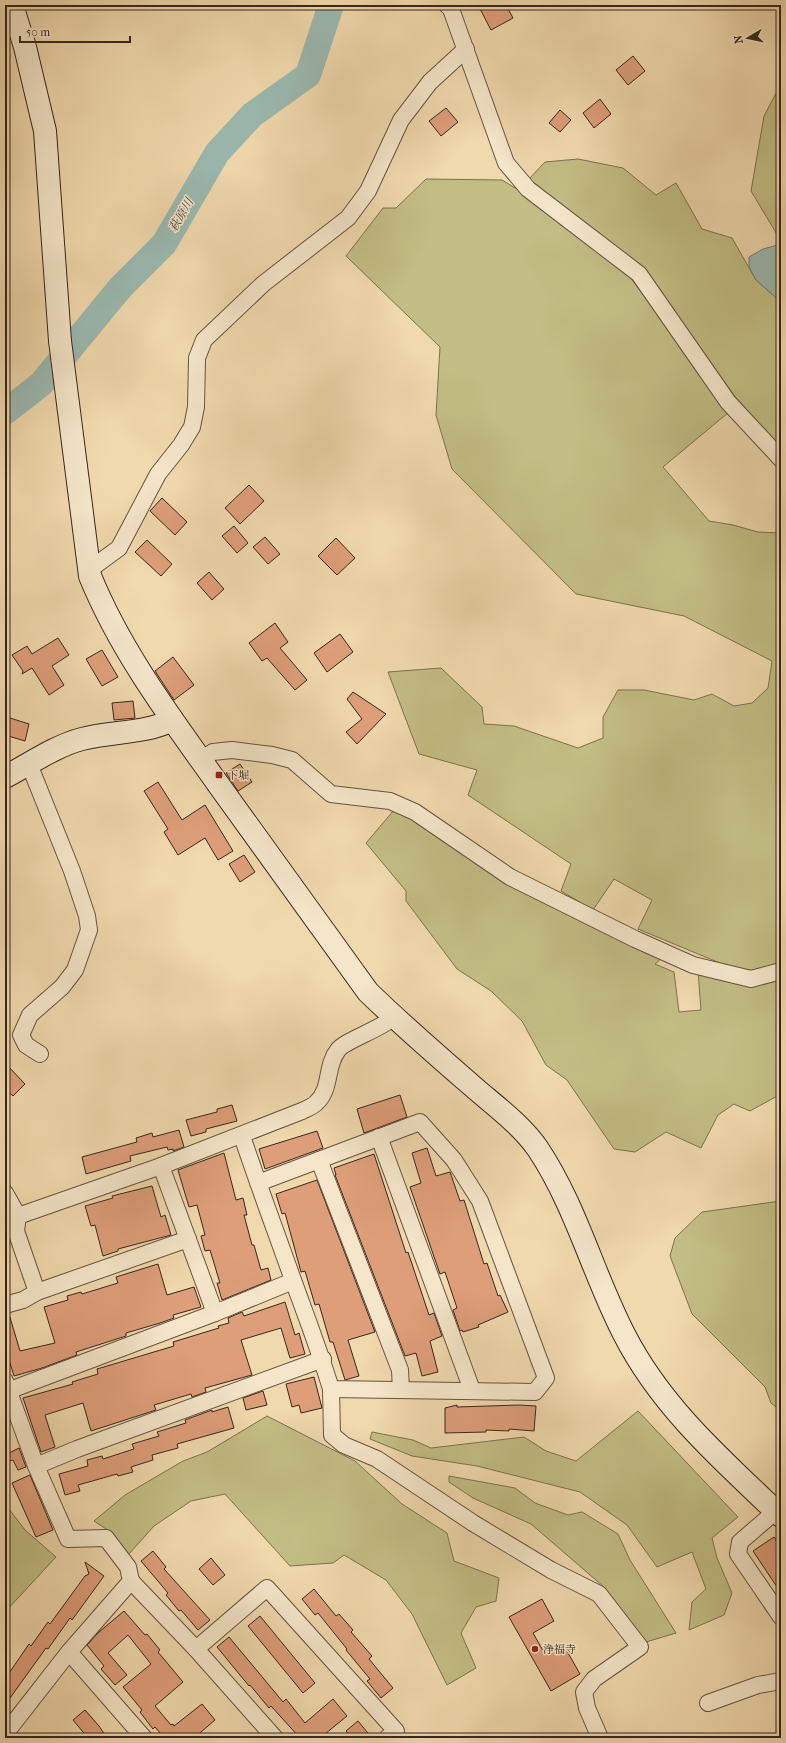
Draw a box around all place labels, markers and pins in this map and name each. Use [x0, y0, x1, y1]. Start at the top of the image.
place label: 下堀 [227, 769, 249, 782]
marker: 下堀 [214, 770, 224, 780]
place label: 浄福寺 [543, 1643, 576, 1656]
marker: 浄福寺 [530, 1644, 540, 1654]

